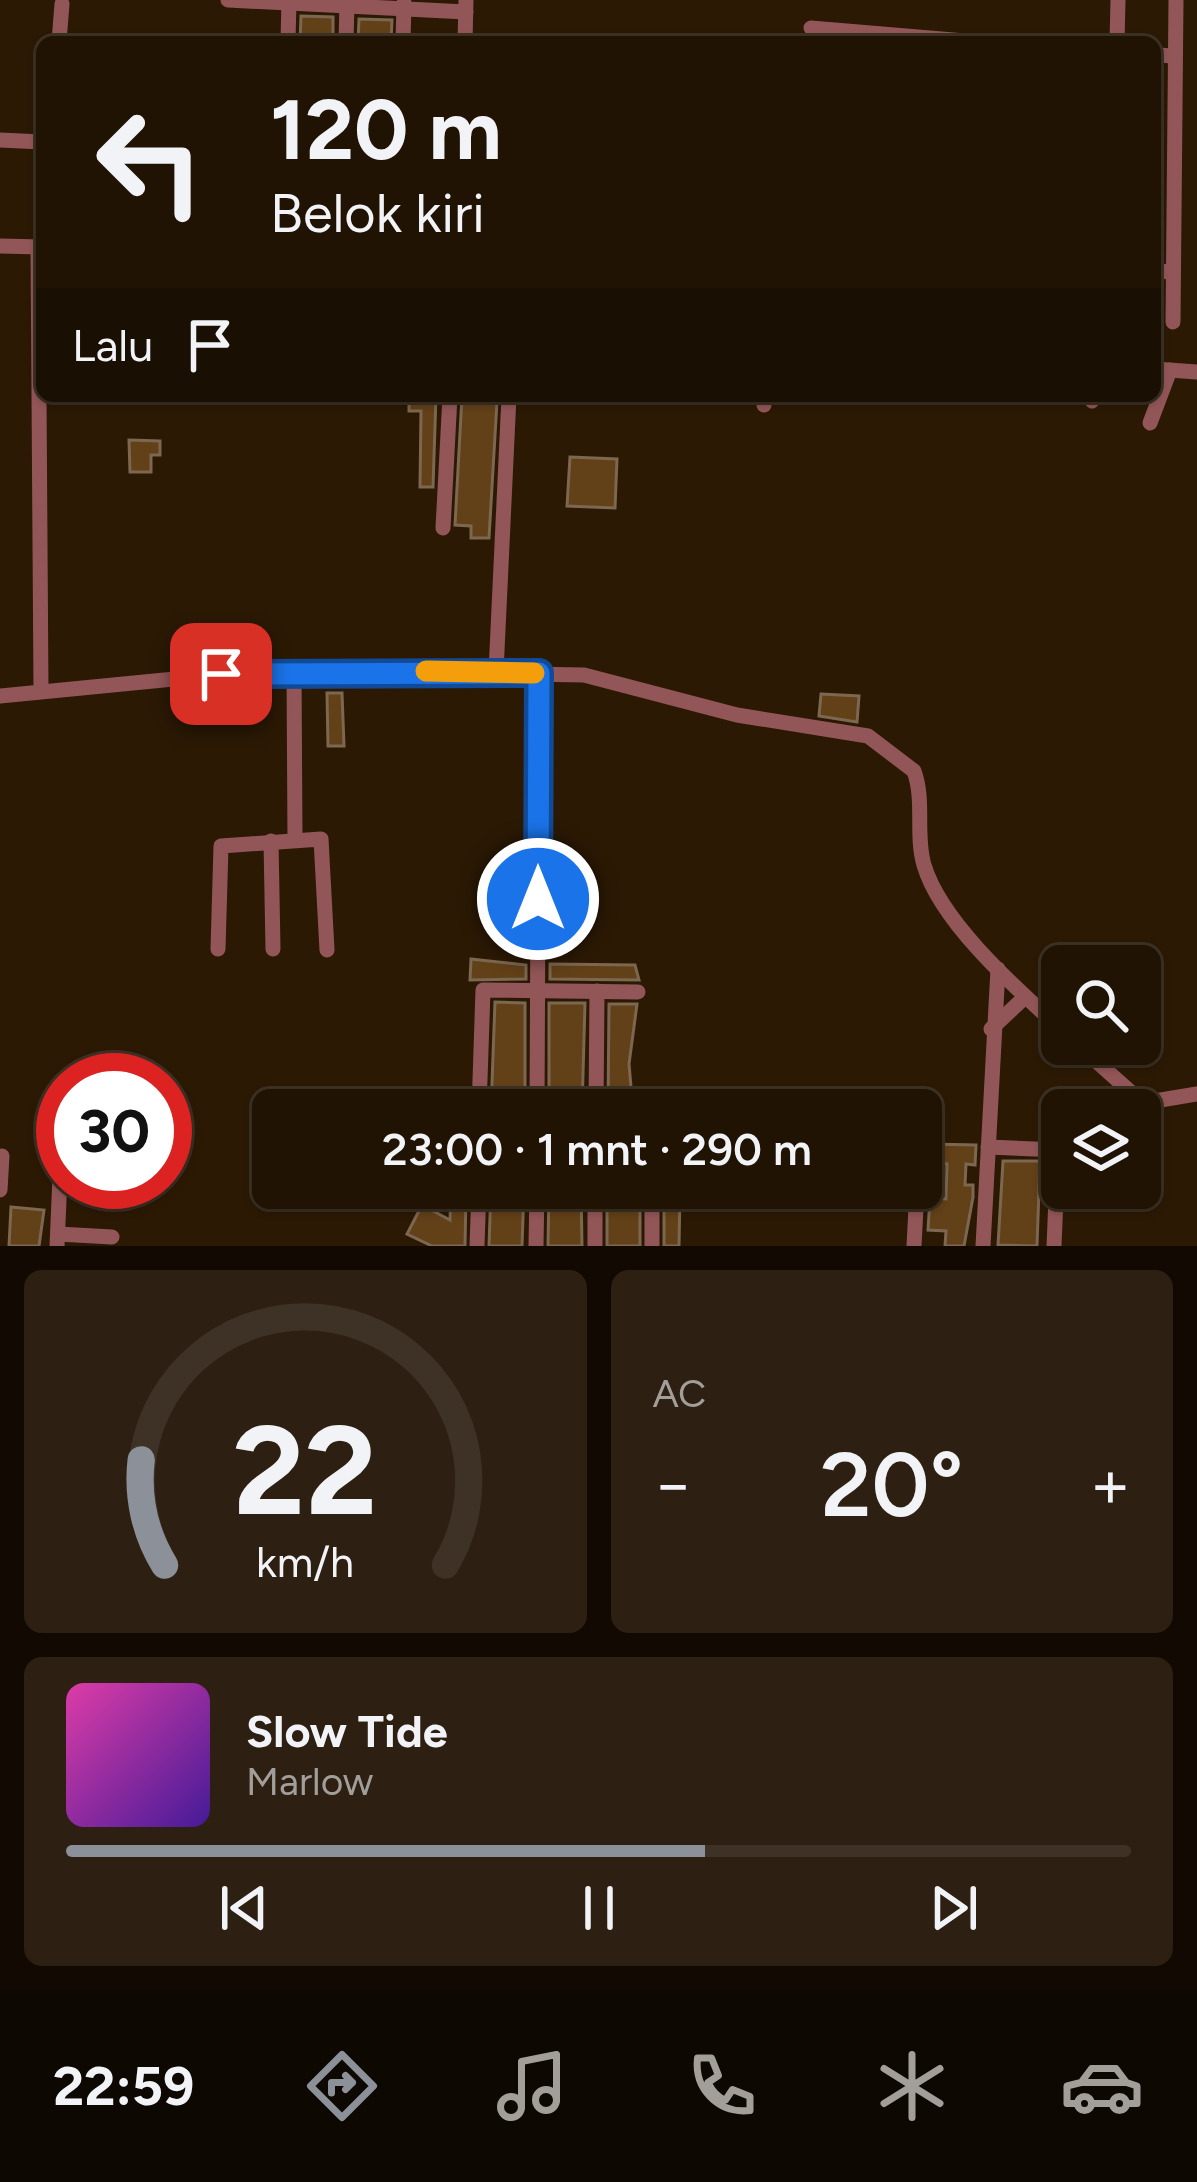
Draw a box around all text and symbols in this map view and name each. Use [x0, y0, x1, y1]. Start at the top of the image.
text: 120 m [270, 79, 502, 180]
icon: left [72, 84, 228, 240]
text: Belok kiri [270, 181, 485, 246]
icon: arrive [177, 312, 243, 378]
text: Lalu [72, 318, 153, 372]
pin [170, 623, 272, 725]
icon: arrive [188, 641, 254, 707]
position arrow [475, 836, 601, 962]
map controls [1041, 945, 1161, 1209]
button: search [1041, 945, 1161, 1065]
speed limit sign: 30 [36, 1053, 192, 1209]
button: layers [1041, 1089, 1161, 1209]
text: 23:00 · 1 mnt · 290 m [382, 1122, 812, 1176]
text: AC [653, 1370, 706, 1417]
text: 22 [233, 1395, 378, 1545]
text: 20° [820, 1430, 963, 1539]
text: − [653, 1444, 694, 1524]
text: + [1090, 1444, 1131, 1524]
text: km/h [256, 1535, 354, 1587]
text: Slow Tide [246, 1704, 448, 1758]
text: Marlow [246, 1758, 373, 1805]
icon: previous [211, 1875, 277, 1941]
icon: pause [566, 1875, 632, 1941]
icon: next [921, 1875, 987, 1941]
icon: directions [300, 2044, 384, 2128]
icon: music [490, 2044, 574, 2128]
icon: phone [680, 2044, 764, 2128]
icon: climate [870, 2044, 954, 2128]
icon: car [1060, 2044, 1144, 2128]
text: 22:59 [53, 2054, 194, 2119]

